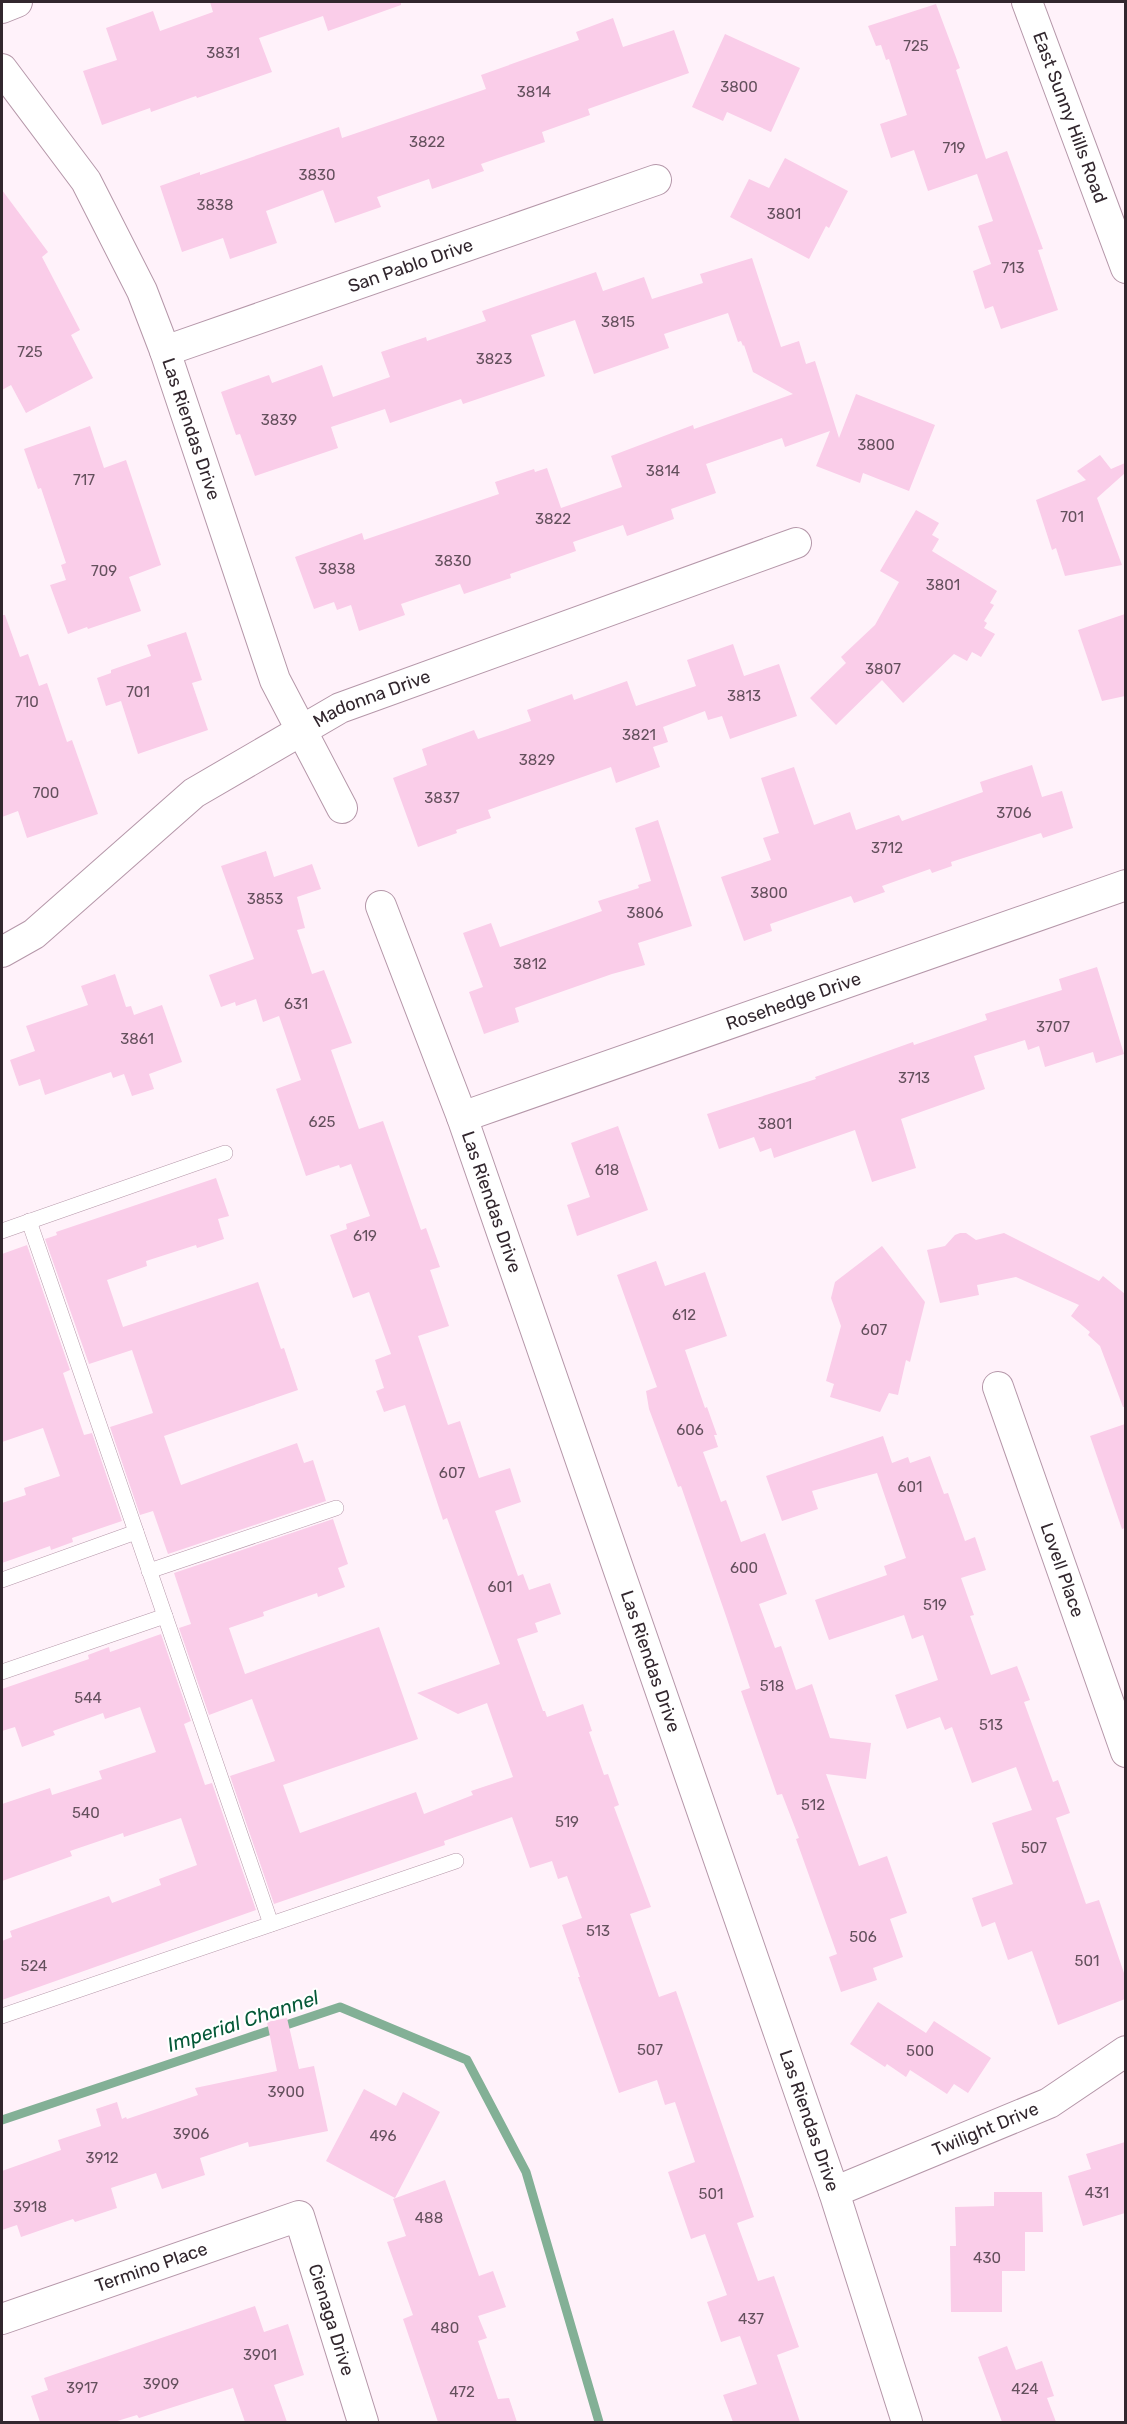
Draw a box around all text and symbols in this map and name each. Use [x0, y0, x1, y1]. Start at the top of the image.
street label: East Sunny Hills Road [1028, 29, 1112, 206]
house number: 725 [903, 37, 929, 55]
house number: 3831 [206, 44, 240, 62]
house number: 3800 [720, 78, 758, 96]
house number: 3814 [517, 83, 551, 101]
house number: 3822 [409, 133, 445, 151]
house number: 719 [942, 139, 966, 157]
house number: 3830 [298, 166, 336, 184]
house number: 3838 [196, 196, 234, 214]
house number: 3801 [767, 205, 801, 223]
street label: San Pablo Drive [345, 234, 476, 297]
house number: 713 [1001, 259, 1025, 277]
house number: 3815 [601, 313, 635, 331]
house number: 725 [17, 343, 43, 361]
house number: 3823 [476, 350, 512, 368]
street label: Las Riendas Drive [157, 355, 225, 503]
house number: 3839 [261, 411, 297, 429]
house number: 3800 [857, 436, 895, 454]
house number: 3814 [646, 462, 680, 480]
house number: 717 [73, 471, 95, 489]
house number: 701 [1060, 508, 1084, 526]
house number: 3822 [535, 510, 571, 528]
house number: 3830 [434, 552, 472, 570]
house number: 3838 [318, 560, 356, 578]
house number: 709 [91, 562, 117, 580]
house number: 3801 [926, 576, 960, 594]
house number: 3807 [865, 660, 901, 678]
street label: Madonna Drive [309, 665, 434, 732]
house number: 701 [126, 683, 150, 701]
house number: 3813 [727, 687, 761, 705]
house number: 710 [15, 693, 39, 711]
house number: 3821 [622, 726, 656, 744]
house number: 3829 [519, 751, 555, 769]
house number: 700 [33, 784, 59, 802]
house number: 3837 [424, 789, 460, 807]
house number: 3706 [996, 804, 1032, 822]
house number: 3712 [871, 839, 903, 857]
house number: 3800 [750, 884, 788, 902]
house number: 3853 [247, 890, 283, 908]
house number: 3806 [626, 904, 664, 922]
house number: 3812 [513, 955, 547, 973]
street label: Rosehedge Drive [723, 967, 864, 1035]
house number: 631 [284, 995, 308, 1013]
house number: 3707 [1036, 1018, 1070, 1036]
house number: 3861 [120, 1030, 154, 1048]
house number: 3713 [898, 1069, 930, 1087]
house number: 625 [309, 1113, 335, 1131]
house number: 3801 [758, 1115, 792, 1133]
street label: Las Riendas Drive [457, 1128, 526, 1276]
house number: 618 [595, 1161, 619, 1179]
house number: 619 [353, 1227, 377, 1245]
house number: 612 [672, 1306, 696, 1324]
house number: 607 [861, 1321, 887, 1339]
house number: 606 [676, 1421, 704, 1439]
house number: 607 [439, 1464, 465, 1482]
house number: 601 [898, 1478, 923, 1496]
street label: Lovell Place [1035, 1520, 1089, 1620]
house number: 600 [730, 1559, 758, 1577]
house number: 601 [488, 1578, 513, 1596]
street label: Las Riendas Drive [616, 1588, 685, 1735]
house number: 519 [923, 1596, 947, 1614]
house number: 518 [760, 1677, 784, 1695]
house number: 544 [74, 1689, 102, 1707]
house number: 513 [979, 1716, 1003, 1734]
house number: 512 [801, 1796, 825, 1814]
house number: 540 [72, 1804, 100, 1822]
house number: 519 [555, 1813, 579, 1831]
house number: 507 [1021, 1839, 1047, 1857]
house number: 513 [586, 1922, 610, 1940]
house number: 506 [849, 1928, 877, 1946]
house number: 501 [1075, 1952, 1099, 1970]
house number: 524 [21, 1957, 47, 1975]
water label: Imperial Channel [164, 1985, 323, 2057]
house number: 507 [637, 2041, 663, 2059]
house number: 500 [906, 2042, 934, 2060]
street label: Las Riendas Drive [775, 2047, 844, 2194]
house number: 3900 [268, 2083, 304, 2101]
street label: Twilight Drive [929, 2097, 1042, 2161]
house number: 3906 [173, 2125, 209, 2143]
house number: 496 [370, 2127, 397, 2145]
house number: 3912 [85, 2149, 119, 2167]
house number: 431 [1085, 2184, 1109, 2202]
house number: 501 [699, 2185, 723, 2203]
house number: 3918 [13, 2198, 47, 2216]
house number: 488 [415, 2209, 443, 2227]
street label: Termino Place [92, 2238, 210, 2297]
house number: 430 [973, 2249, 1001, 2267]
street label: Cienaga Drive [304, 2261, 359, 2378]
house number: 437 [738, 2310, 764, 2328]
house number: 480 [431, 2319, 459, 2337]
house number: 3901 [243, 2346, 277, 2364]
house number: 3909 [143, 2375, 179, 2393]
house number: 3917 [66, 2379, 98, 2397]
house number: 424 [1011, 2380, 1039, 2398]
house number: 472 [449, 2383, 475, 2401]

